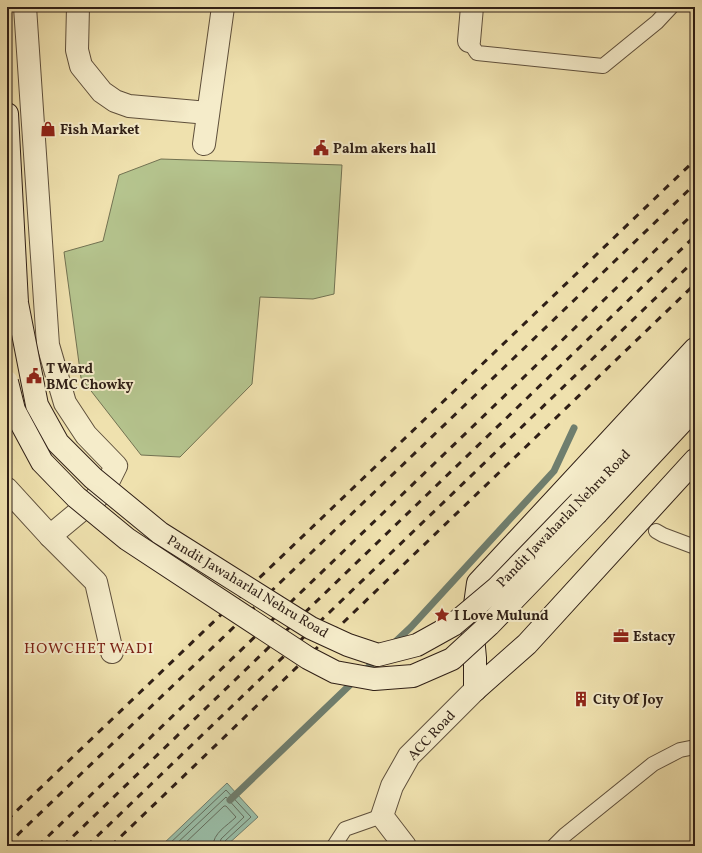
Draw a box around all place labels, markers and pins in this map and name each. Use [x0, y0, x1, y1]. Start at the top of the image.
shop icon: Fish Market [39, 120, 57, 138]
place label: Fish Market [60, 121, 140, 140]
public building icon: Palm akers hall [312, 139, 330, 157]
place label: Palm akers hall [333, 140, 436, 159]
place label: T Ward BMC Chowky [46, 360, 133, 395]
public building icon: T Ward BMC Chowky [25, 367, 43, 385]
place icon: I Love Mulund [433, 606, 451, 624]
place label: I Love Mulund [454, 607, 549, 626]
office icon: Estacy [612, 627, 630, 645]
place label: Estacy [633, 628, 676, 647]
building icon: City Of Joy [572, 690, 590, 708]
place label: City Of Joy [593, 691, 663, 710]

